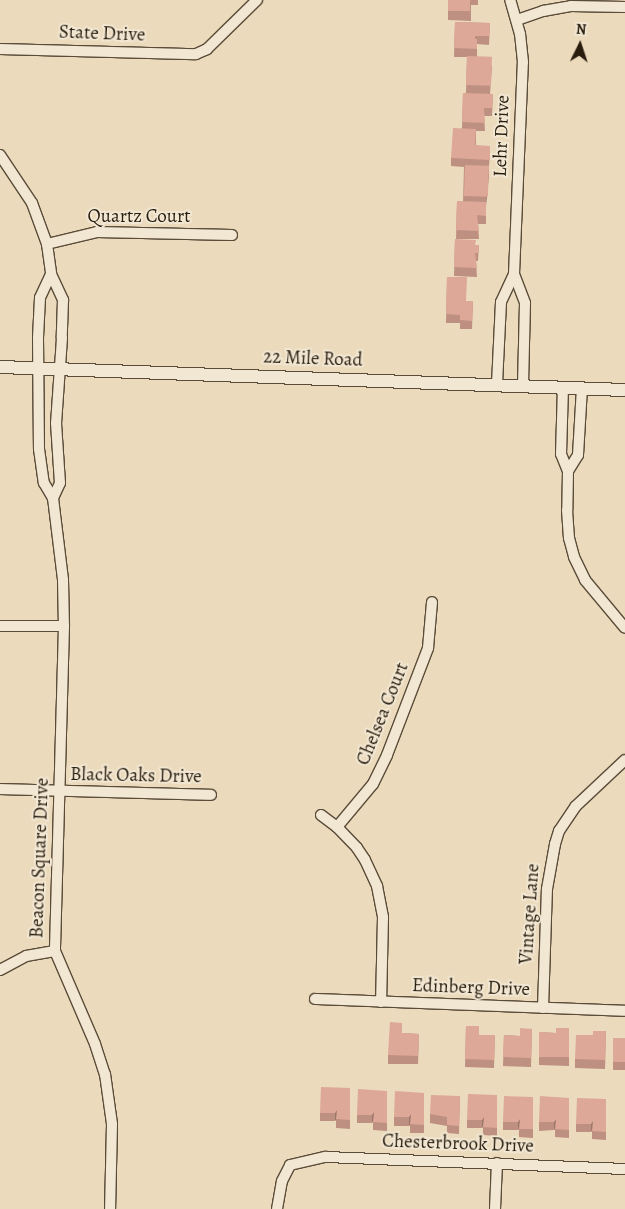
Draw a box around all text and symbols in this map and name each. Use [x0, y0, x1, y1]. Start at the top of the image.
north arrow [555, 20, 605, 70]
text: N [575, 20, 587, 39]
street label: State Drive [58, 21, 146, 47]
street label: Lehr Drive [489, 95, 515, 177]
street label: Quartz Court [87, 206, 191, 228]
street label: 22 Mile Road [263, 346, 363, 372]
street label: Chelsea Court [352, 659, 414, 769]
street label: Black Oaks Drive [70, 763, 202, 789]
street label: Beacon Square Drive [26, 777, 54, 939]
street label: Vintage Lane [515, 863, 545, 965]
street label: Edinberg Drive [412, 975, 530, 1001]
street label: Chesterbrook Drive [382, 1130, 534, 1158]

